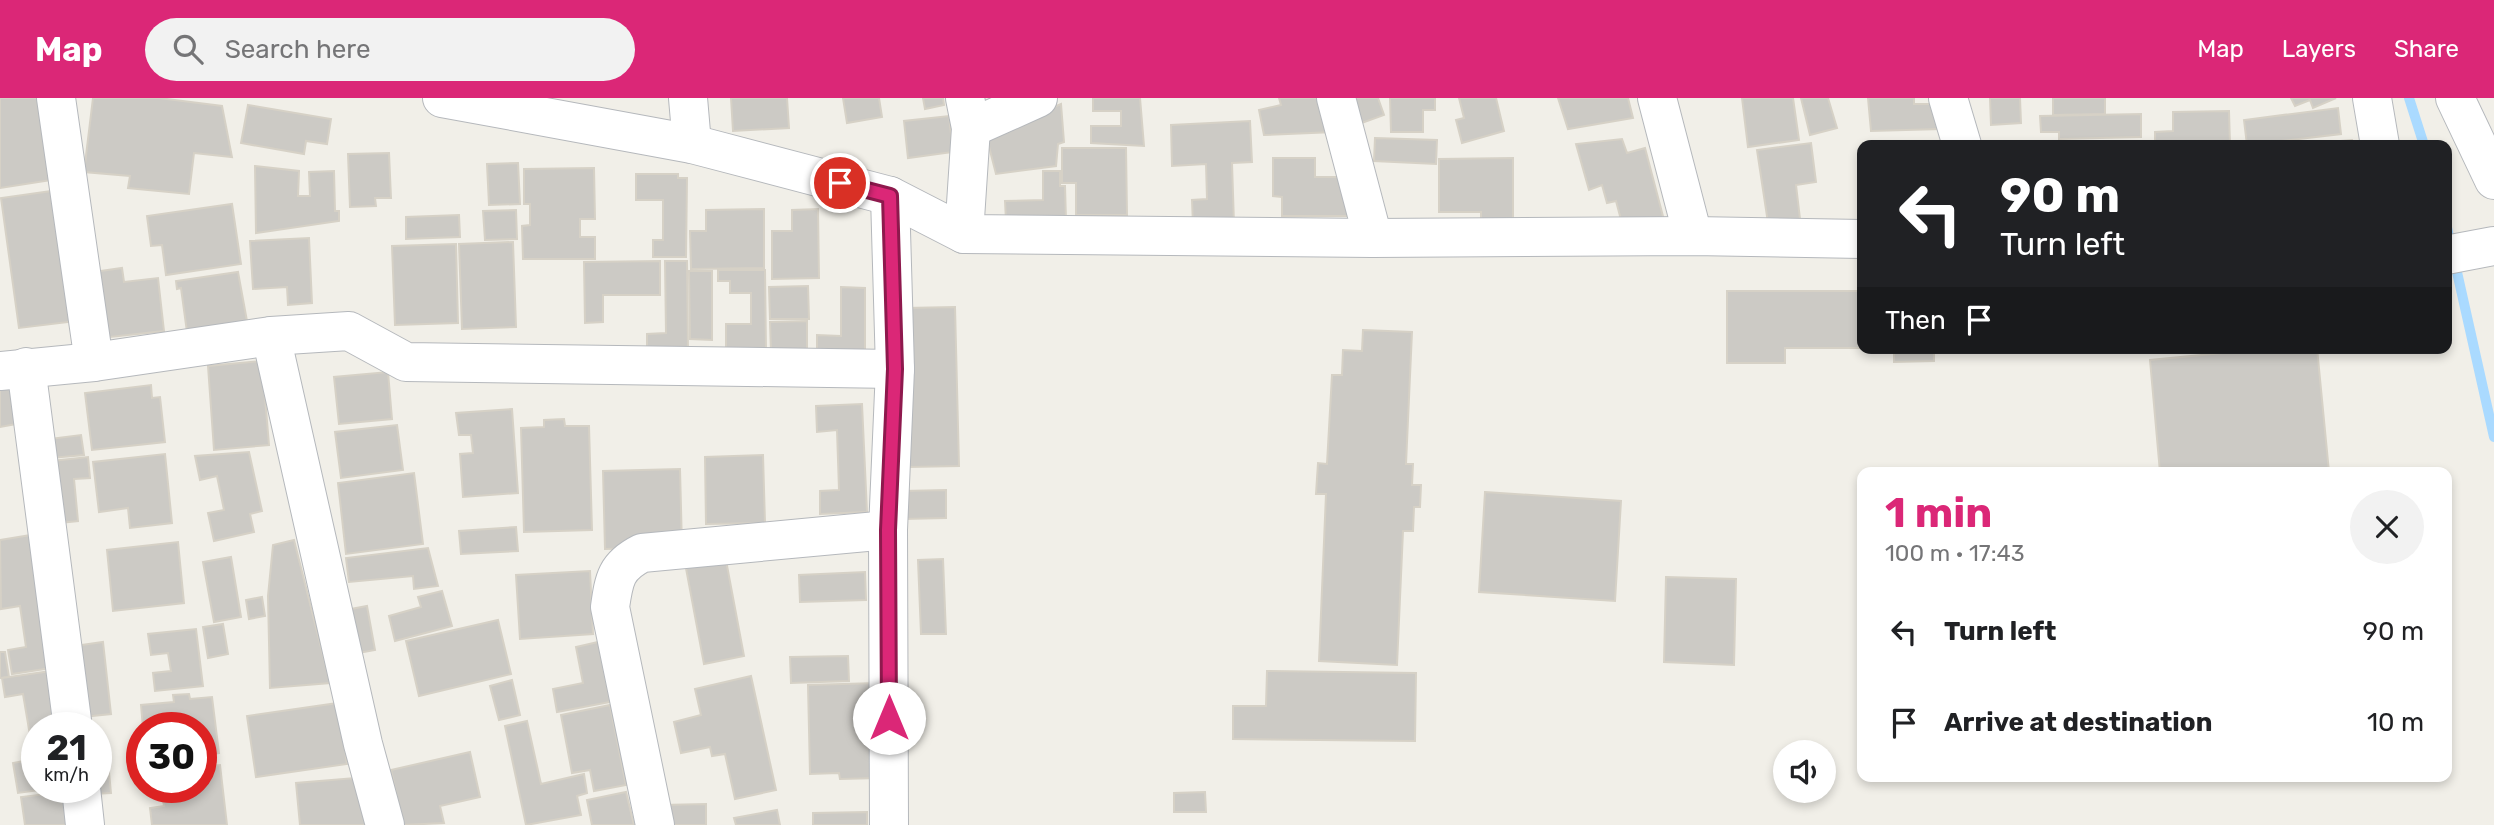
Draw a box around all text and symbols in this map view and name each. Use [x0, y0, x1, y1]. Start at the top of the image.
search box [145, 18, 635, 81]
text: Map [35, 30, 103, 69]
icon: search [169, 30, 207, 68]
text: Search here [225, 34, 370, 65]
text: Map [2197, 35, 2244, 63]
text: Layers [2282, 35, 2356, 63]
text: Share [2394, 35, 2459, 63]
pin [810, 153, 870, 213]
icon: arrive [821, 164, 859, 202]
text: 90 m [2000, 166, 2120, 224]
icon: left [1885, 168, 1976, 259]
text: Turn left [2000, 225, 2125, 263]
icon: arrive [1960, 301, 1998, 339]
text: Then [1885, 305, 1946, 336]
text: 1 min [1885, 488, 1992, 538]
button: close [2350, 490, 2424, 564]
text: 100 m · 17:43 [1885, 539, 2025, 567]
icon: left [1885, 613, 1923, 651]
text: Turn left [1944, 616, 2056, 647]
text: 90 m [2363, 616, 2424, 647]
position arrow [852, 681, 926, 755]
icon: arrive [1885, 704, 1923, 742]
text: Arrive at destination [1944, 707, 2212, 738]
text: 10 m [2367, 707, 2424, 738]
speed limit sign: 30 [126, 712, 217, 803]
text: 21 [46, 727, 87, 769]
map controls [1773, 740, 1836, 803]
button: sound [1773, 740, 1836, 803]
text: km/h [44, 764, 89, 786]

